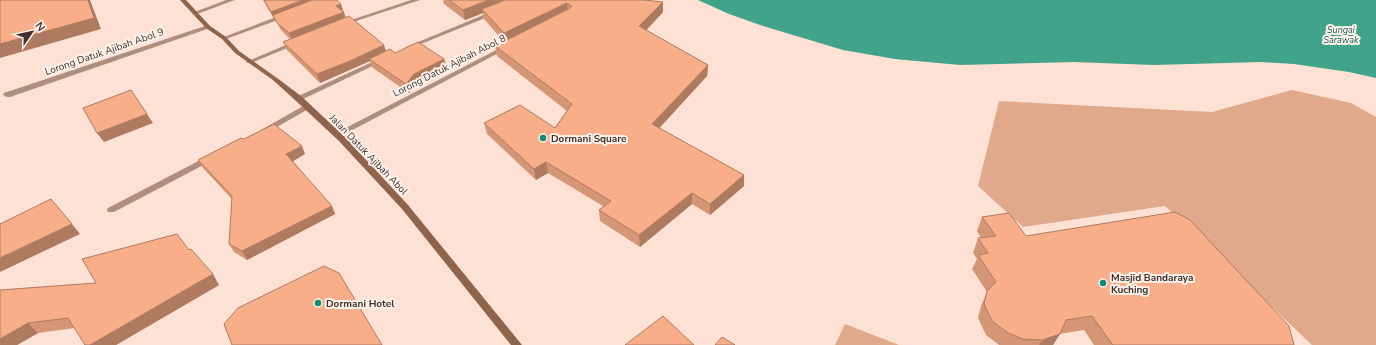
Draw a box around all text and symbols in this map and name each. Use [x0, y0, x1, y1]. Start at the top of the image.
north arrow [12, 12, 52, 52]
text: N [31, 19, 48, 34]
water label: Sungai Sarawak [1324, 24, 1359, 46]
street label: Lorong Datuk Ajibah Abol 9 [43, 25, 166, 79]
street label: Lorong Datuk Ajibah Abol 8 [391, 31, 508, 101]
street label: Jalan Datuk Ajibah Abol [325, 110, 411, 198]
place label: Dormani Square [551, 132, 627, 146]
marker: Dormani Square [538, 133, 548, 143]
place label: Masjid Bandaraya Kuching [1111, 271, 1193, 297]
marker: Masjid Bandaraya Kuching [1098, 278, 1108, 288]
place label: Dormani Hotel [326, 297, 395, 311]
marker: Dormani Hotel [313, 298, 323, 308]

